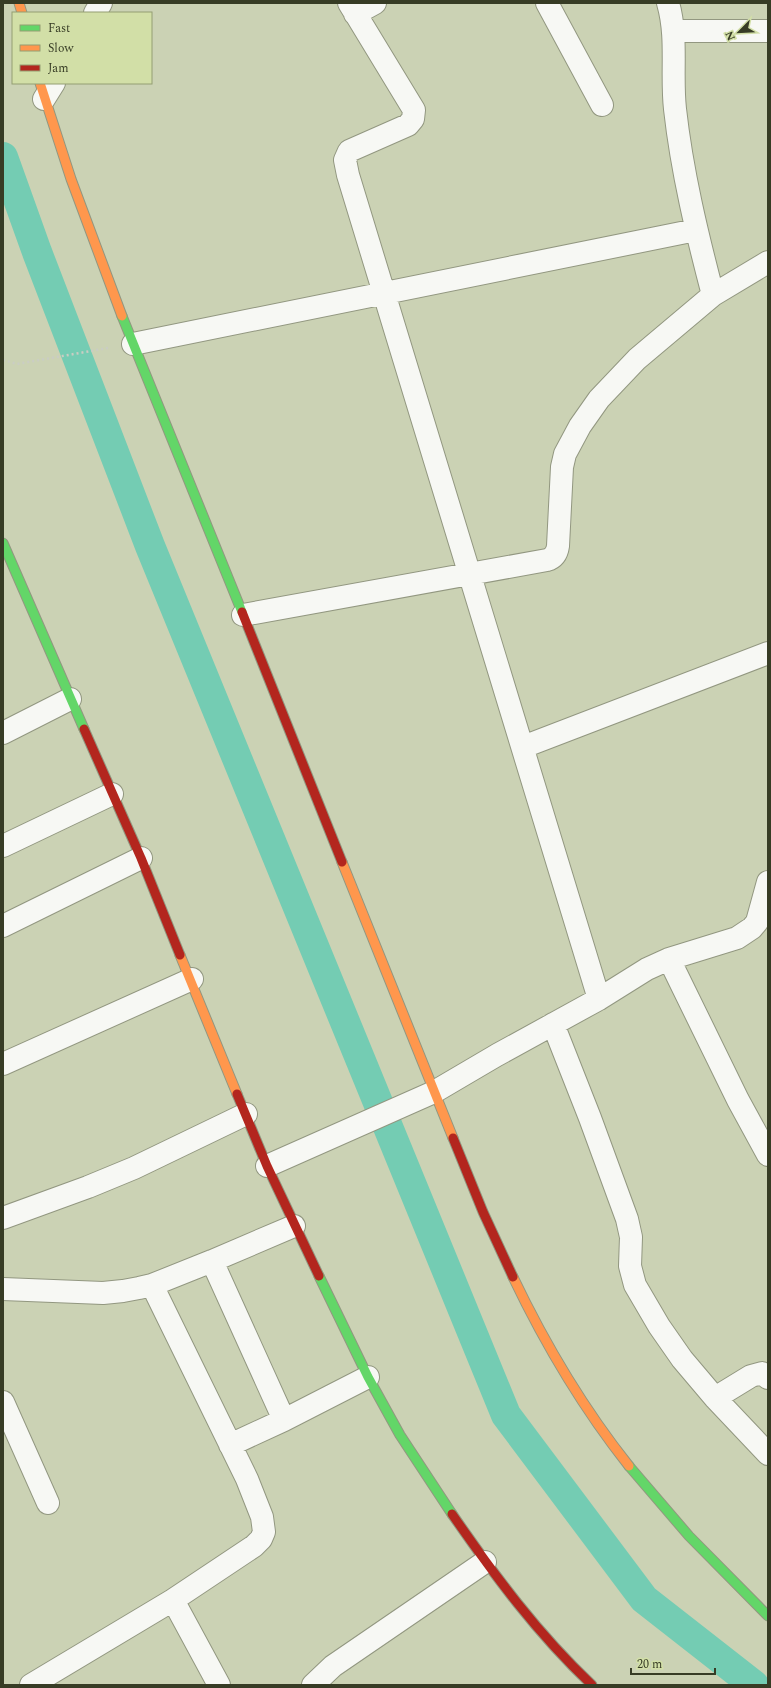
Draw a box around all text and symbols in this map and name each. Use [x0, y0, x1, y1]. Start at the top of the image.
legend [12, 12, 152, 84]
north arrow [719, 12, 759, 52]
text: Fast [48, 19, 70, 38]
text: N [721, 28, 740, 43]
text: Slow [48, 39, 74, 58]
text: Jam [48, 59, 69, 78]
scale bar [631, 1650, 715, 1676]
text: 20 m [637, 1655, 662, 1674]

